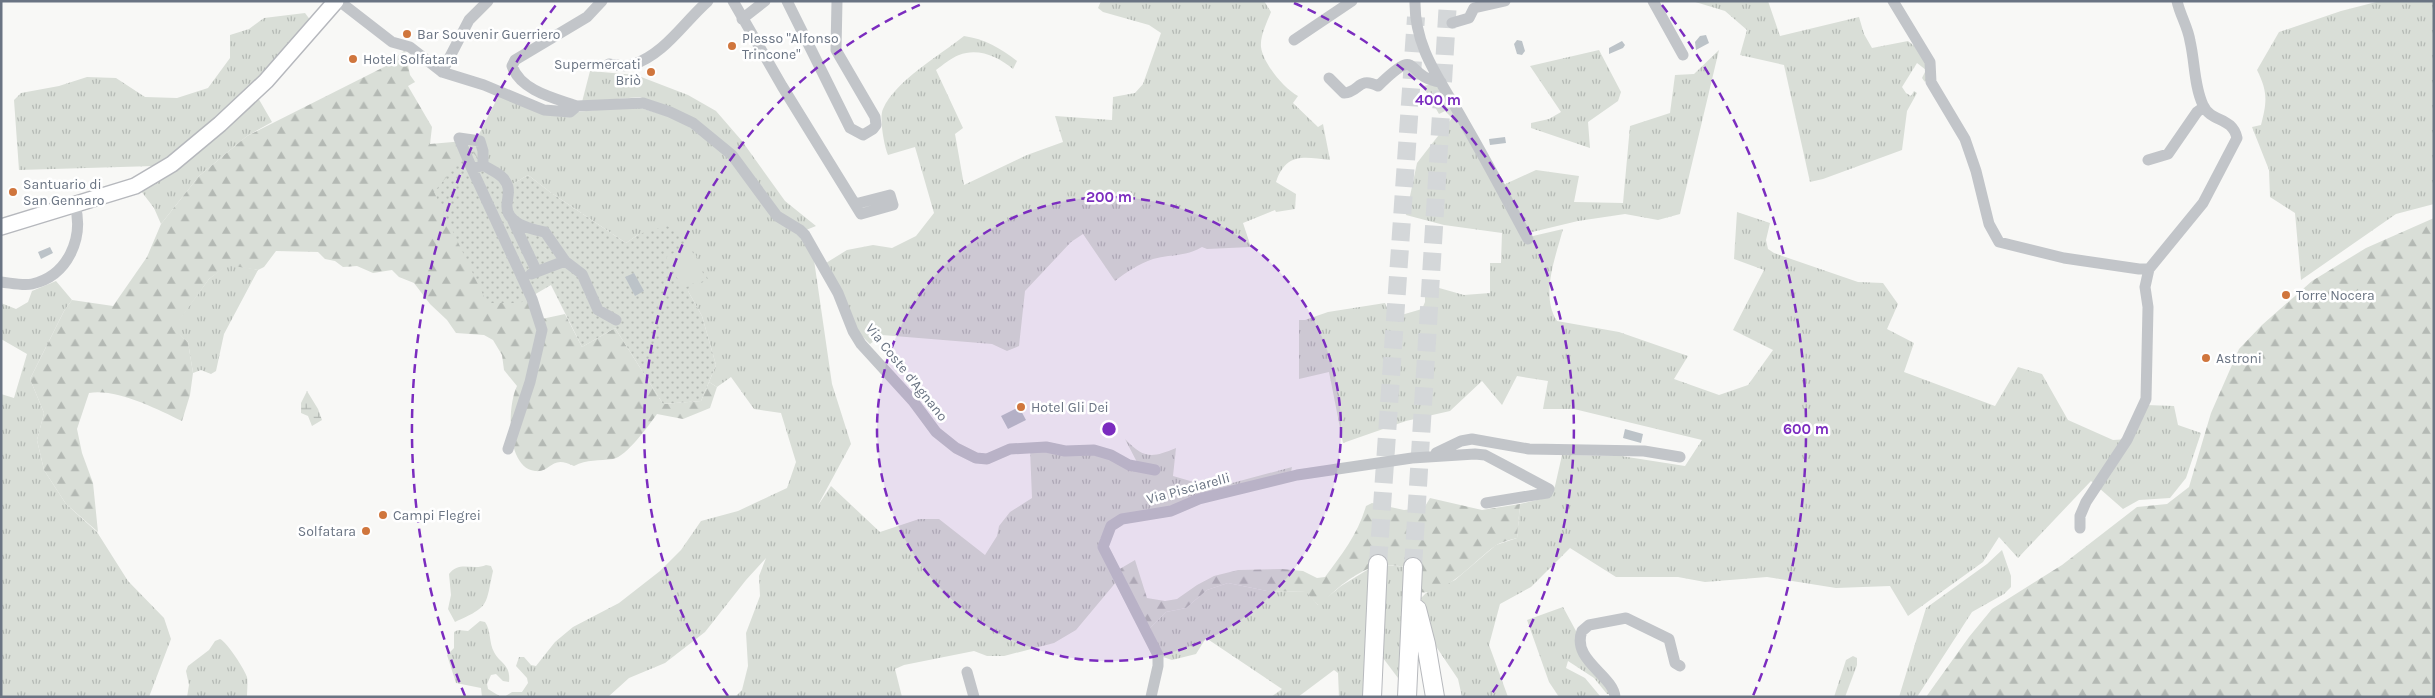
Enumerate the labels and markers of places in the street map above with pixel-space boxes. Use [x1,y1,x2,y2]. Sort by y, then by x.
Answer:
place label: Bar Souvenir Guerriero [417,26,561,43]
marker: Bar Souvenir Guerriero [401,28,413,40]
place label: Plesso "Alfonso Trincone" [742,30,839,63]
marker: Plesso "Alfonso Trincone" [726,40,738,52]
place label: Hotel Solfatara [363,51,458,68]
marker: Hotel Solfatara [347,53,359,65]
place label: Supermercati Briò [554,56,641,89]
marker: Supermercati Briò [645,66,657,78]
place label: Santuario di San Gennaro [23,176,104,209]
marker: Santuario di San Gennaro [7,186,19,198]
place label: Torre Nocera [2296,287,2375,304]
marker: Torre Nocera [2280,289,2292,301]
place label: Astroni [2216,350,2262,367]
marker: Astroni [2200,352,2212,364]
place label: Hotel Gli Dei [1031,399,1109,416]
marker: Hotel Gli Dei [1015,401,1027,413]
centre of rings [1100,420,1118,438]
place label: Campi Flegrei [393,507,481,524]
marker: Campi Flegrei [377,509,389,521]
place label: Solfatara [298,523,356,540]
marker: Solfatara [360,525,372,537]

